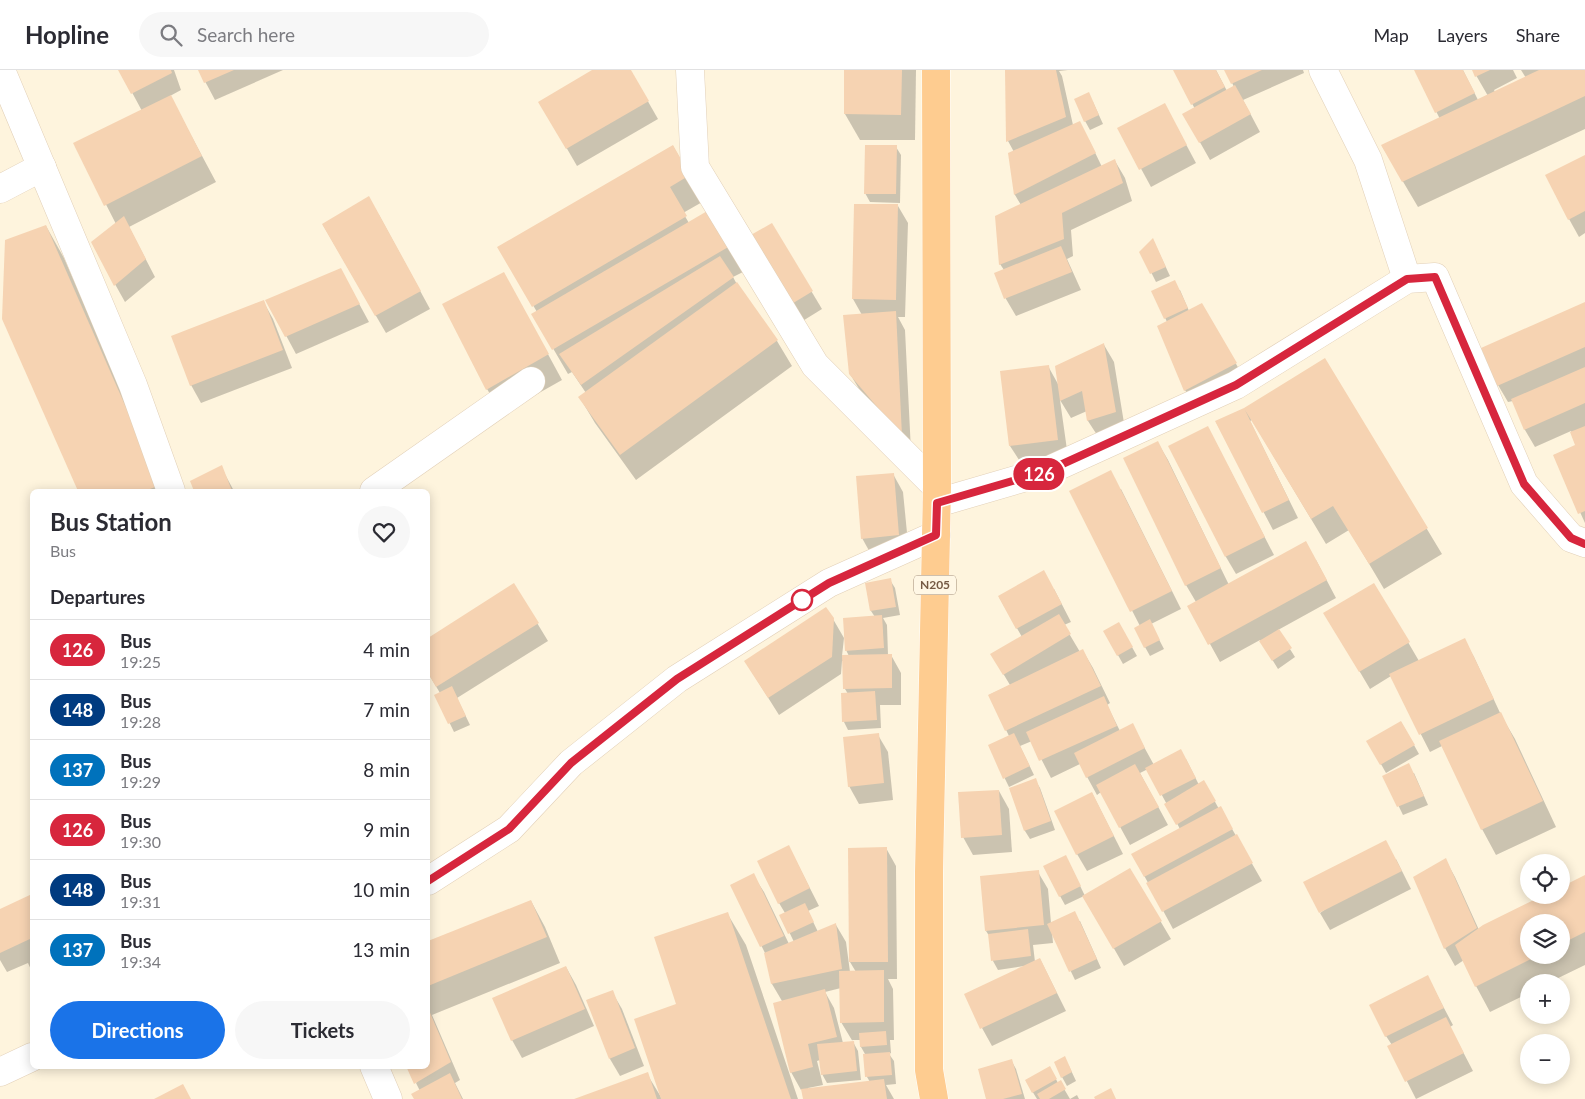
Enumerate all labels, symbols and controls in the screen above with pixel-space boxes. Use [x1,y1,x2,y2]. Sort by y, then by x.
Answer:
search box [139,12,489,57]
text: Hopline [25,20,109,49]
icon: search [157,21,185,49]
text: Search here [197,23,295,46]
text: Map [1373,24,1409,46]
text: Layers [1437,24,1488,46]
text: Share [1516,24,1560,46]
line badge: 126 [1010,458,1068,490]
text: 126 [1023,463,1055,485]
button: heart [358,506,410,558]
text: Bus Station [50,507,172,536]
text: Bus [50,541,76,560]
road number: N205 [914,576,956,594]
text: Departures [50,585,145,608]
unlabelled marker [791,589,813,611]
text: Bus [120,629,151,652]
text: 4 min [363,638,410,661]
text: 126 [62,639,93,661]
text: 19:25 [120,652,161,671]
text: Bus [120,689,151,712]
text: 7 min [363,698,410,721]
text: 148 [62,699,93,721]
text: 19:28 [120,712,161,731]
text: Bus [120,749,151,772]
text: 8 min [363,758,410,781]
text: 137 [62,759,93,781]
text: 19:29 [120,772,161,791]
text: Bus [120,809,151,832]
text: 9 min [363,818,410,841]
text: 126 [62,819,93,841]
text: 19:30 [120,832,161,851]
map controls [1520,854,1570,1084]
button: locate [1520,854,1570,904]
text: Bus [120,869,151,892]
text: 10 min [352,878,410,901]
text: 148 [62,879,93,901]
text: 19:31 [120,892,161,911]
button: layers [1520,914,1570,964]
text: Bus [120,929,151,952]
text: 13 min [352,938,410,961]
text: 137 [62,939,93,961]
text: 19:34 [120,952,161,971]
button: + [1520,974,1570,1024]
button: Directions [50,1001,225,1059]
button: Tickets [235,1001,410,1059]
button: − [1520,1034,1570,1084]

